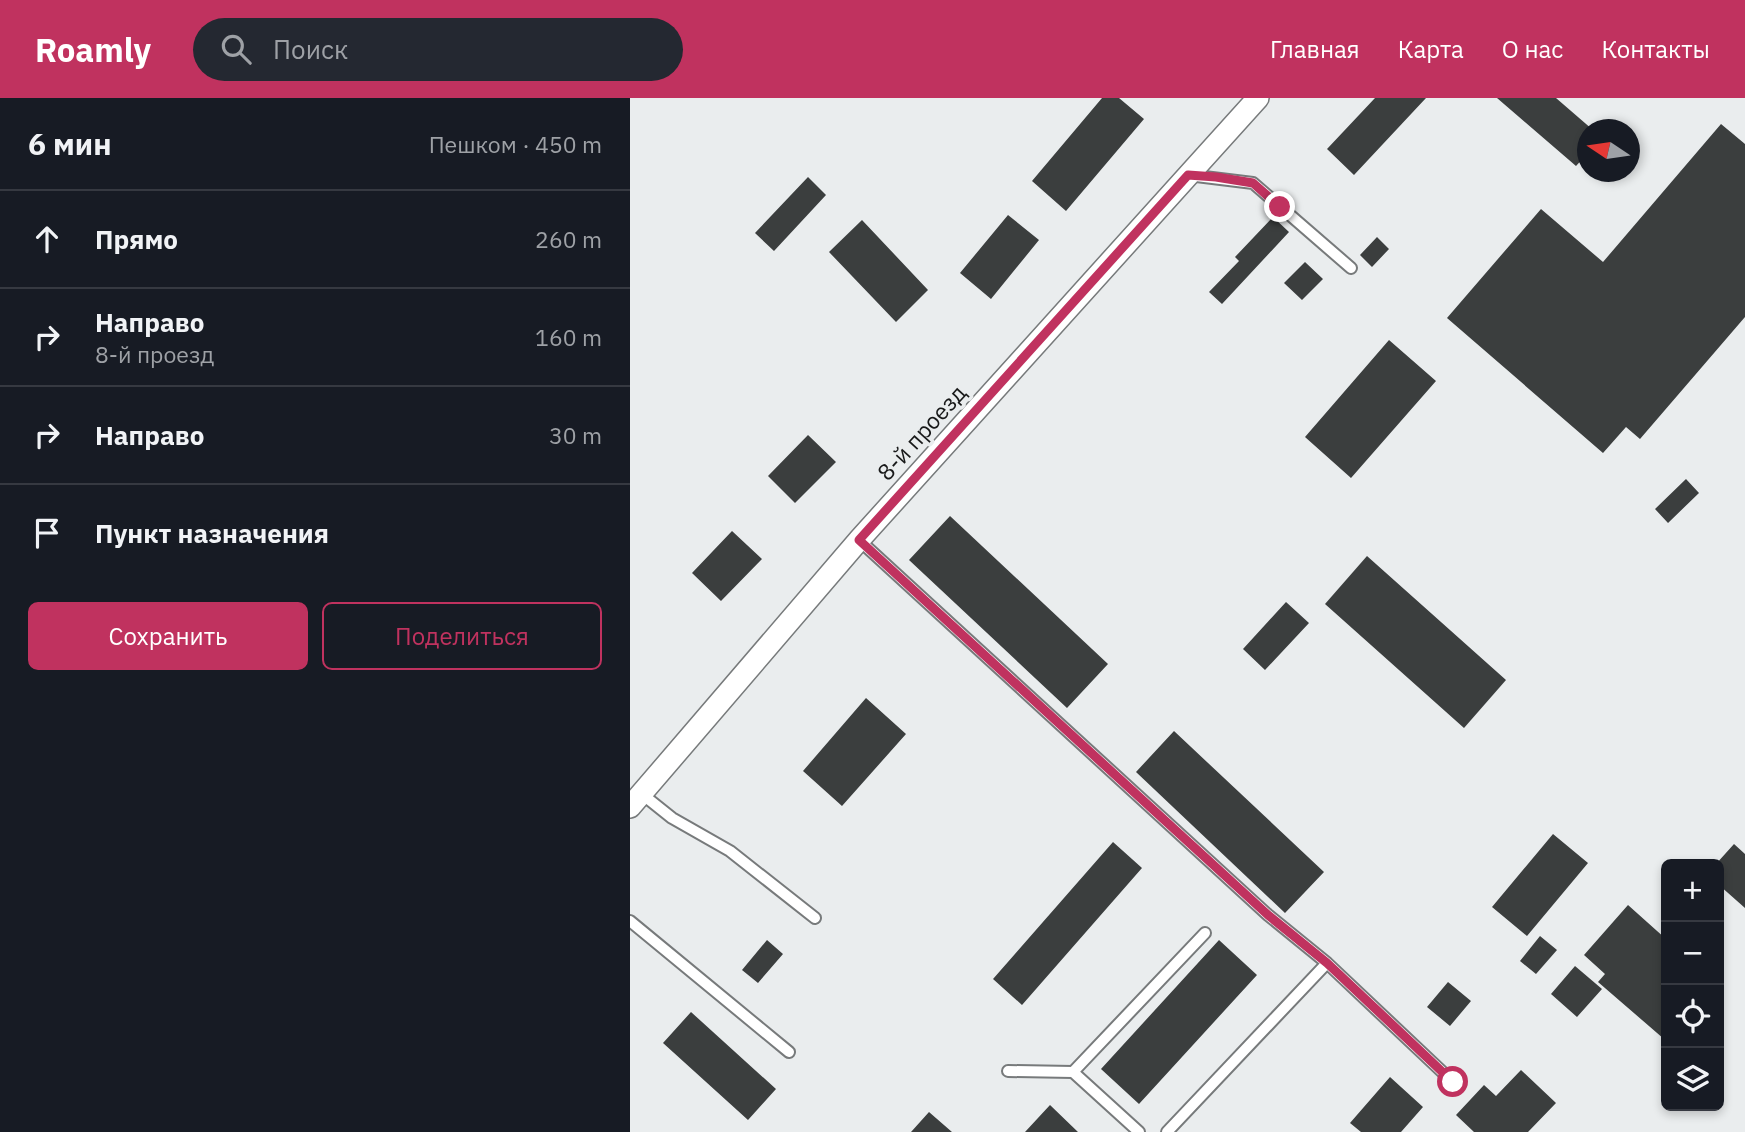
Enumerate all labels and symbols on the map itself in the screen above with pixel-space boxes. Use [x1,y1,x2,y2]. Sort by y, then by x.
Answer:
north arrow [1577,119,1640,182]
route end [1264,191,1295,222]
street label: 8-й проезд [870,377,972,486]
route start [1437,1066,1468,1097]

